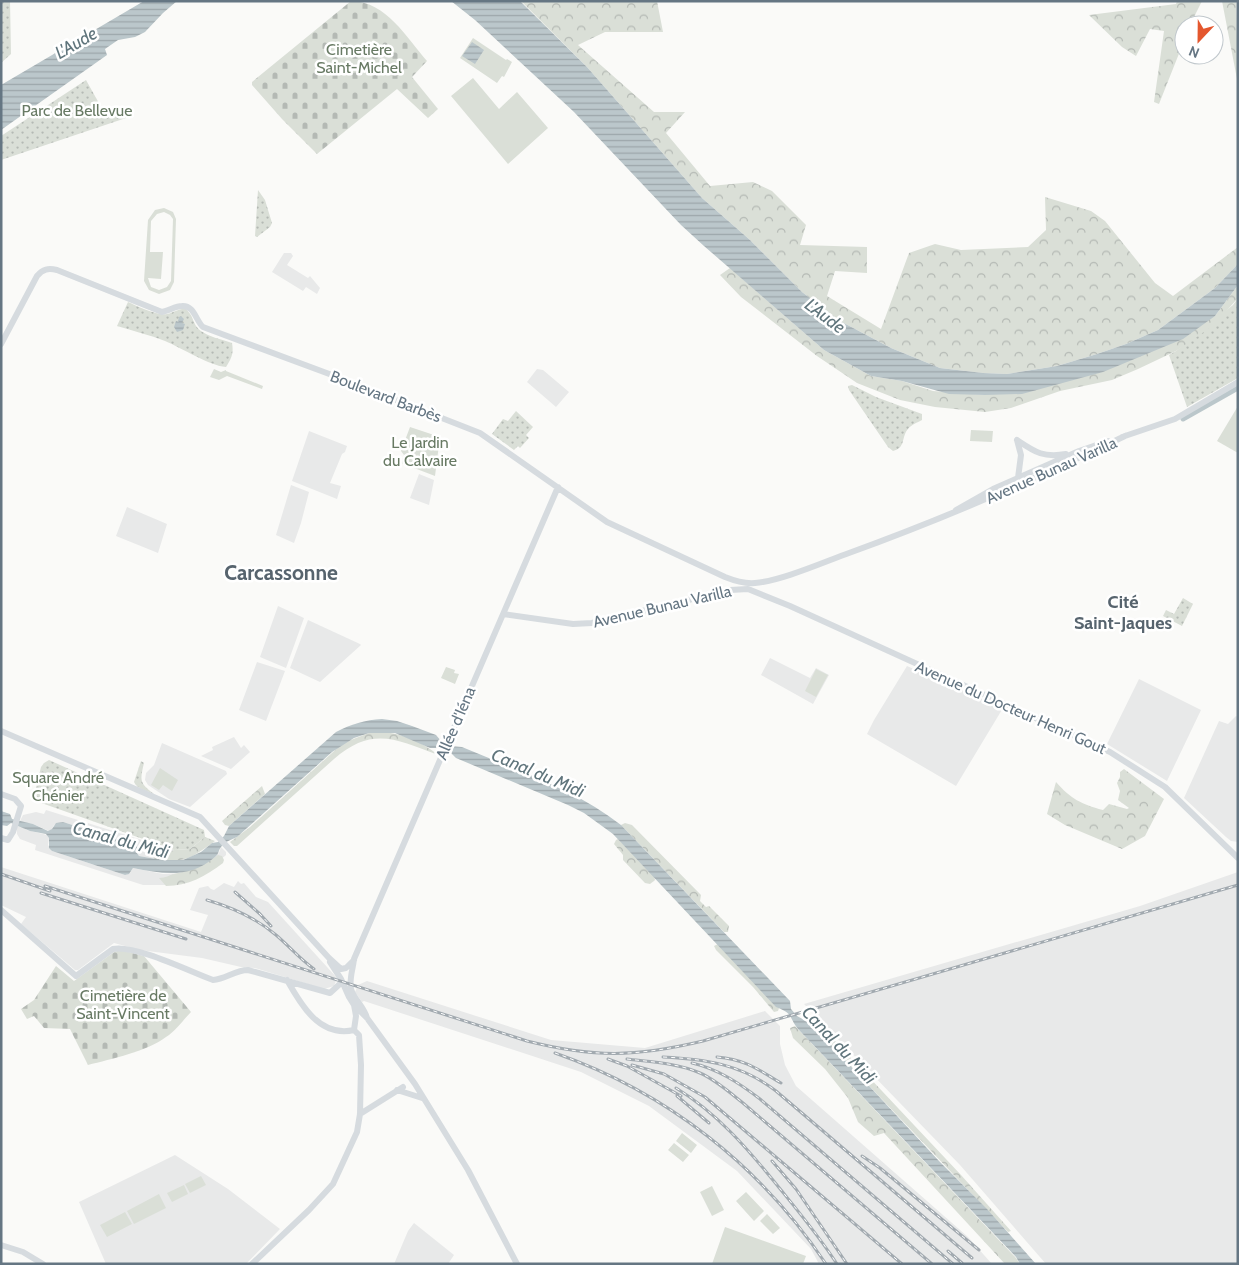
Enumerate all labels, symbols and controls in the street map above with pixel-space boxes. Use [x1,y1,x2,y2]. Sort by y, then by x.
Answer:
north arrow [1174,15,1224,65]
water label: L'Aude [51,22,101,64]
park label: Cimetière Saint-Michel [316,40,402,77]
text: N [1186,42,1202,62]
park label: Parc de Bellevue [22,101,132,120]
water label: L'Aude [800,294,850,338]
street label: Boulevard Barbès [328,367,444,426]
park label: Le Jardin du Calvaire [383,433,457,470]
street label: Avenue Bunau Varilla [983,433,1120,508]
district label: Carcassonne [224,560,338,585]
street label: Avenue Bunau Varilla [591,581,733,632]
district label: Cité Saint-Jaques [1074,591,1173,634]
street label: Avenue du Docteur Henri Gout [912,657,1110,758]
street label: Allée d'Iéna [432,684,479,763]
water label: Canal du Midi [488,744,589,803]
park label: Square André Chénier [12,768,104,805]
water label: Canal du Midi [70,817,173,864]
park label: Cimetière de Saint-Vincent [76,986,170,1023]
water label: Canal du Midi [797,1001,882,1090]

